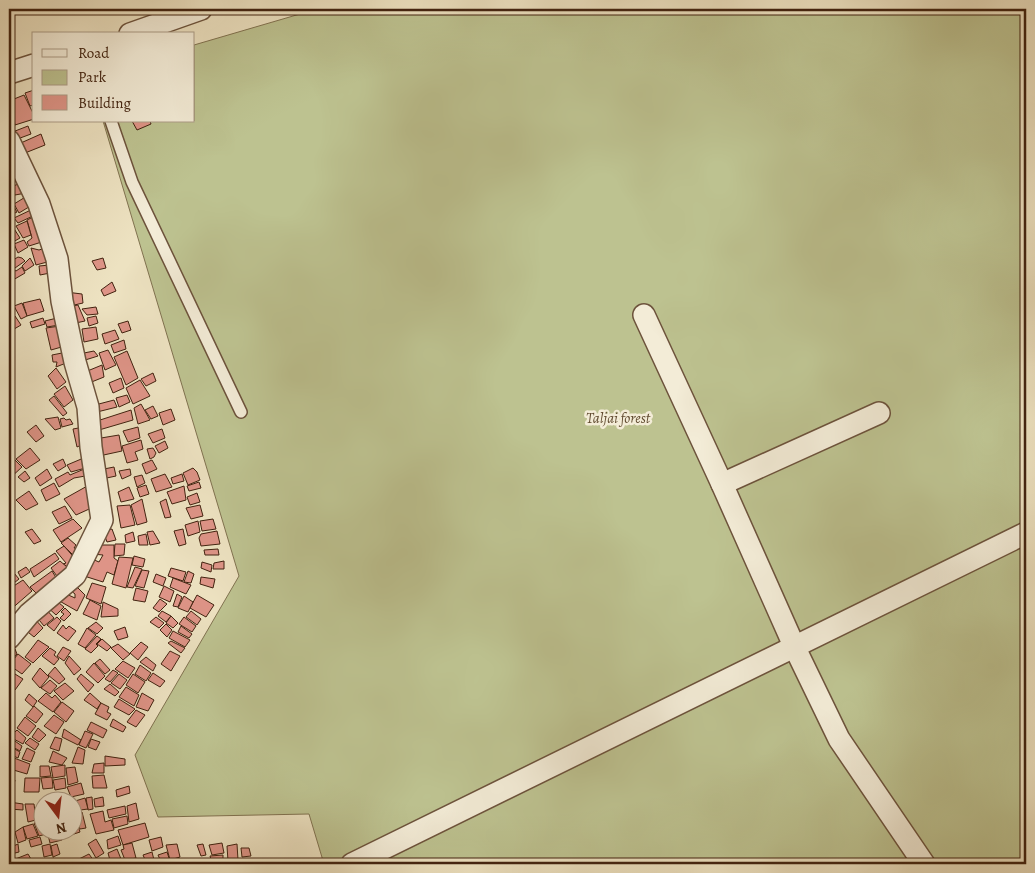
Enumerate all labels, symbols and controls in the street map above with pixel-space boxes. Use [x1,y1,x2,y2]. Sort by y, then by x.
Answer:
legend [32,32,195,122]
text: Road [78,43,110,63]
text: Park [78,67,107,87]
text: Building [78,93,131,113]
park label: Taljai forest [586,408,651,428]
north arrow [32,790,82,840]
text: N [54,818,69,839]

